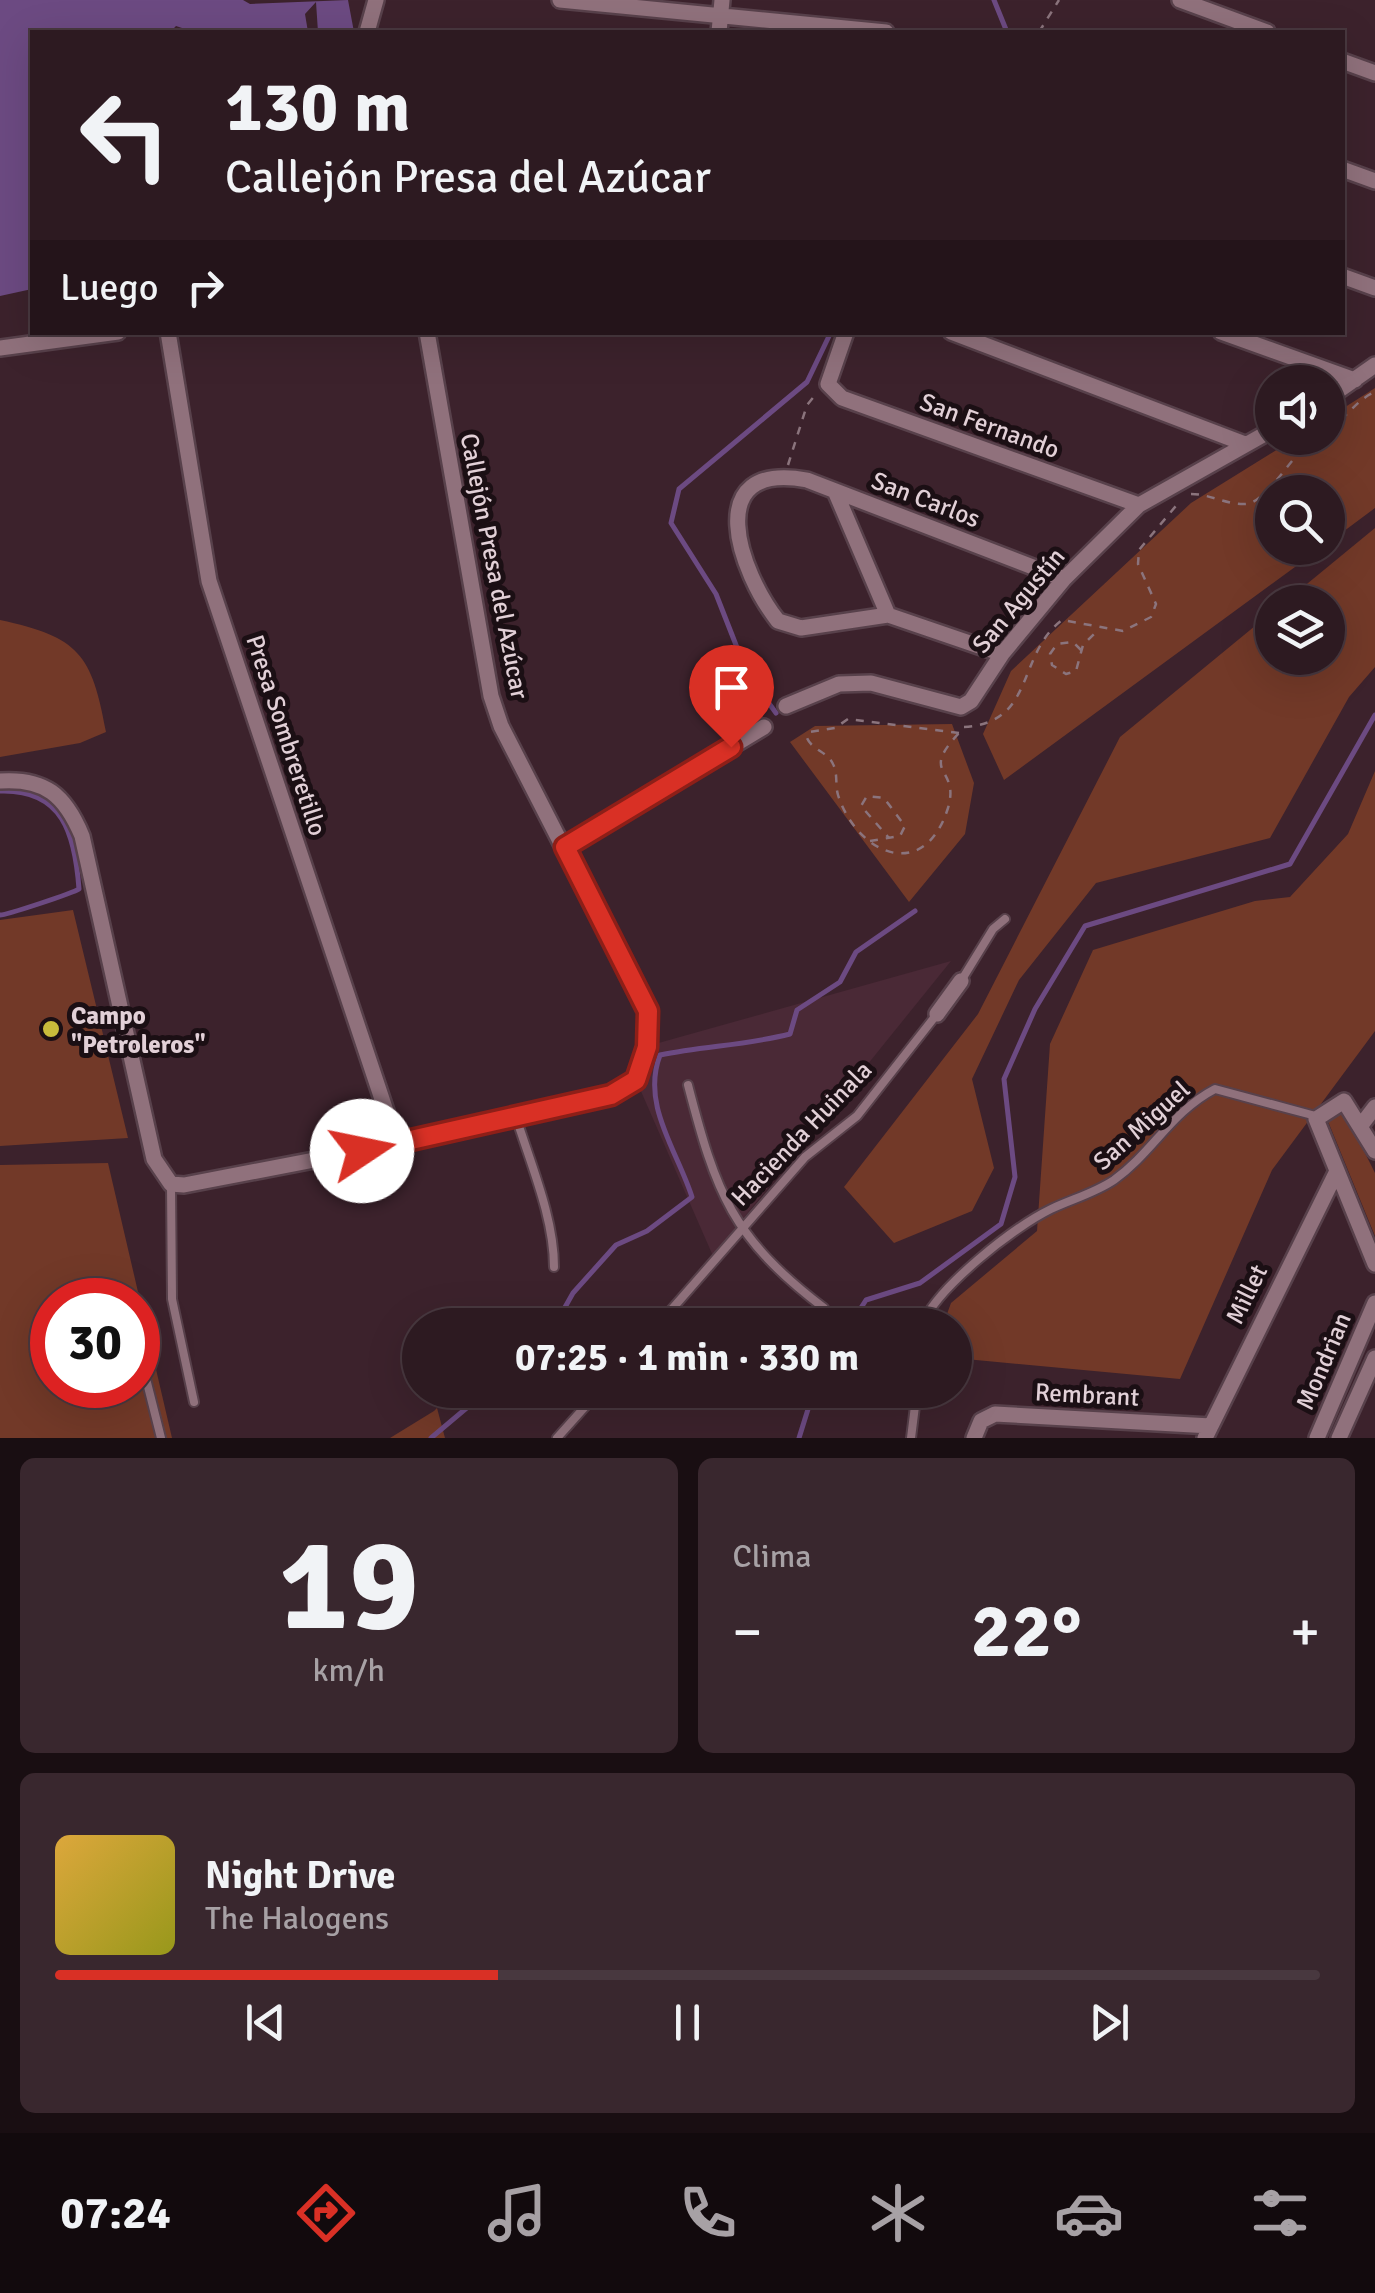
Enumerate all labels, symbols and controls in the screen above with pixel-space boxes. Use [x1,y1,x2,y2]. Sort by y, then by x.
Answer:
text: 130 m [225,64,410,150]
icon: left [60,70,190,200]
text: Callejón Presa del Azúcar [225,150,711,205]
icon: right [178,260,233,315]
text: Luego [60,264,158,311]
map controls [1255,365,1345,675]
button: sound [1255,365,1345,455]
street label: San Fernando [916,386,1064,465]
street label: Callejón Presa del Azúcar [454,431,536,702]
street label: San Carlos [867,465,984,534]
button: search [1255,475,1345,565]
street label: San Agustín [965,541,1071,659]
button: layers [1255,585,1345,675]
street label: Presa Sombreretillo [239,631,334,840]
pin [689,645,774,748]
icon: arrive [704,660,759,715]
place label: Campo "Petroleros" [71,1000,206,1060]
marker: Campo "Petroleros" [40,1018,62,1040]
street label: Hacienda Huinala [724,1054,878,1212]
street label: San Miguel [1087,1074,1196,1177]
position arrow [310,1099,414,1203]
street label: Millet [1219,1259,1274,1329]
speed limit sign: 30 [30,1278,160,1408]
street label: Mondrian [1289,1308,1358,1415]
text: 07:25 · 1 min · 330 m [515,1334,859,1381]
street label: Rembrant [1034,1376,1140,1413]
text: 19 [279,1506,419,1666]
text: Clima [733,1537,811,1576]
text: 22° [971,1585,1082,1678]
text: − [733,1598,762,1666]
text: + [1290,1598,1320,1666]
text: km/h [313,1651,385,1690]
text: Night Drive [205,1852,395,1899]
text: The Halogens [205,1899,389,1938]
icon: previous [238,1995,293,2050]
icon: pause [660,1995,715,2050]
icon: next [1082,1995,1137,2050]
icon: directions [291,2178,361,2248]
icon: music [482,2178,552,2248]
icon: phone [673,2178,743,2248]
icon: climate [863,2178,933,2248]
icon: car [1054,2178,1124,2248]
icon: filters [1245,2178,1315,2248]
text: 07:24 [60,2186,171,2241]

